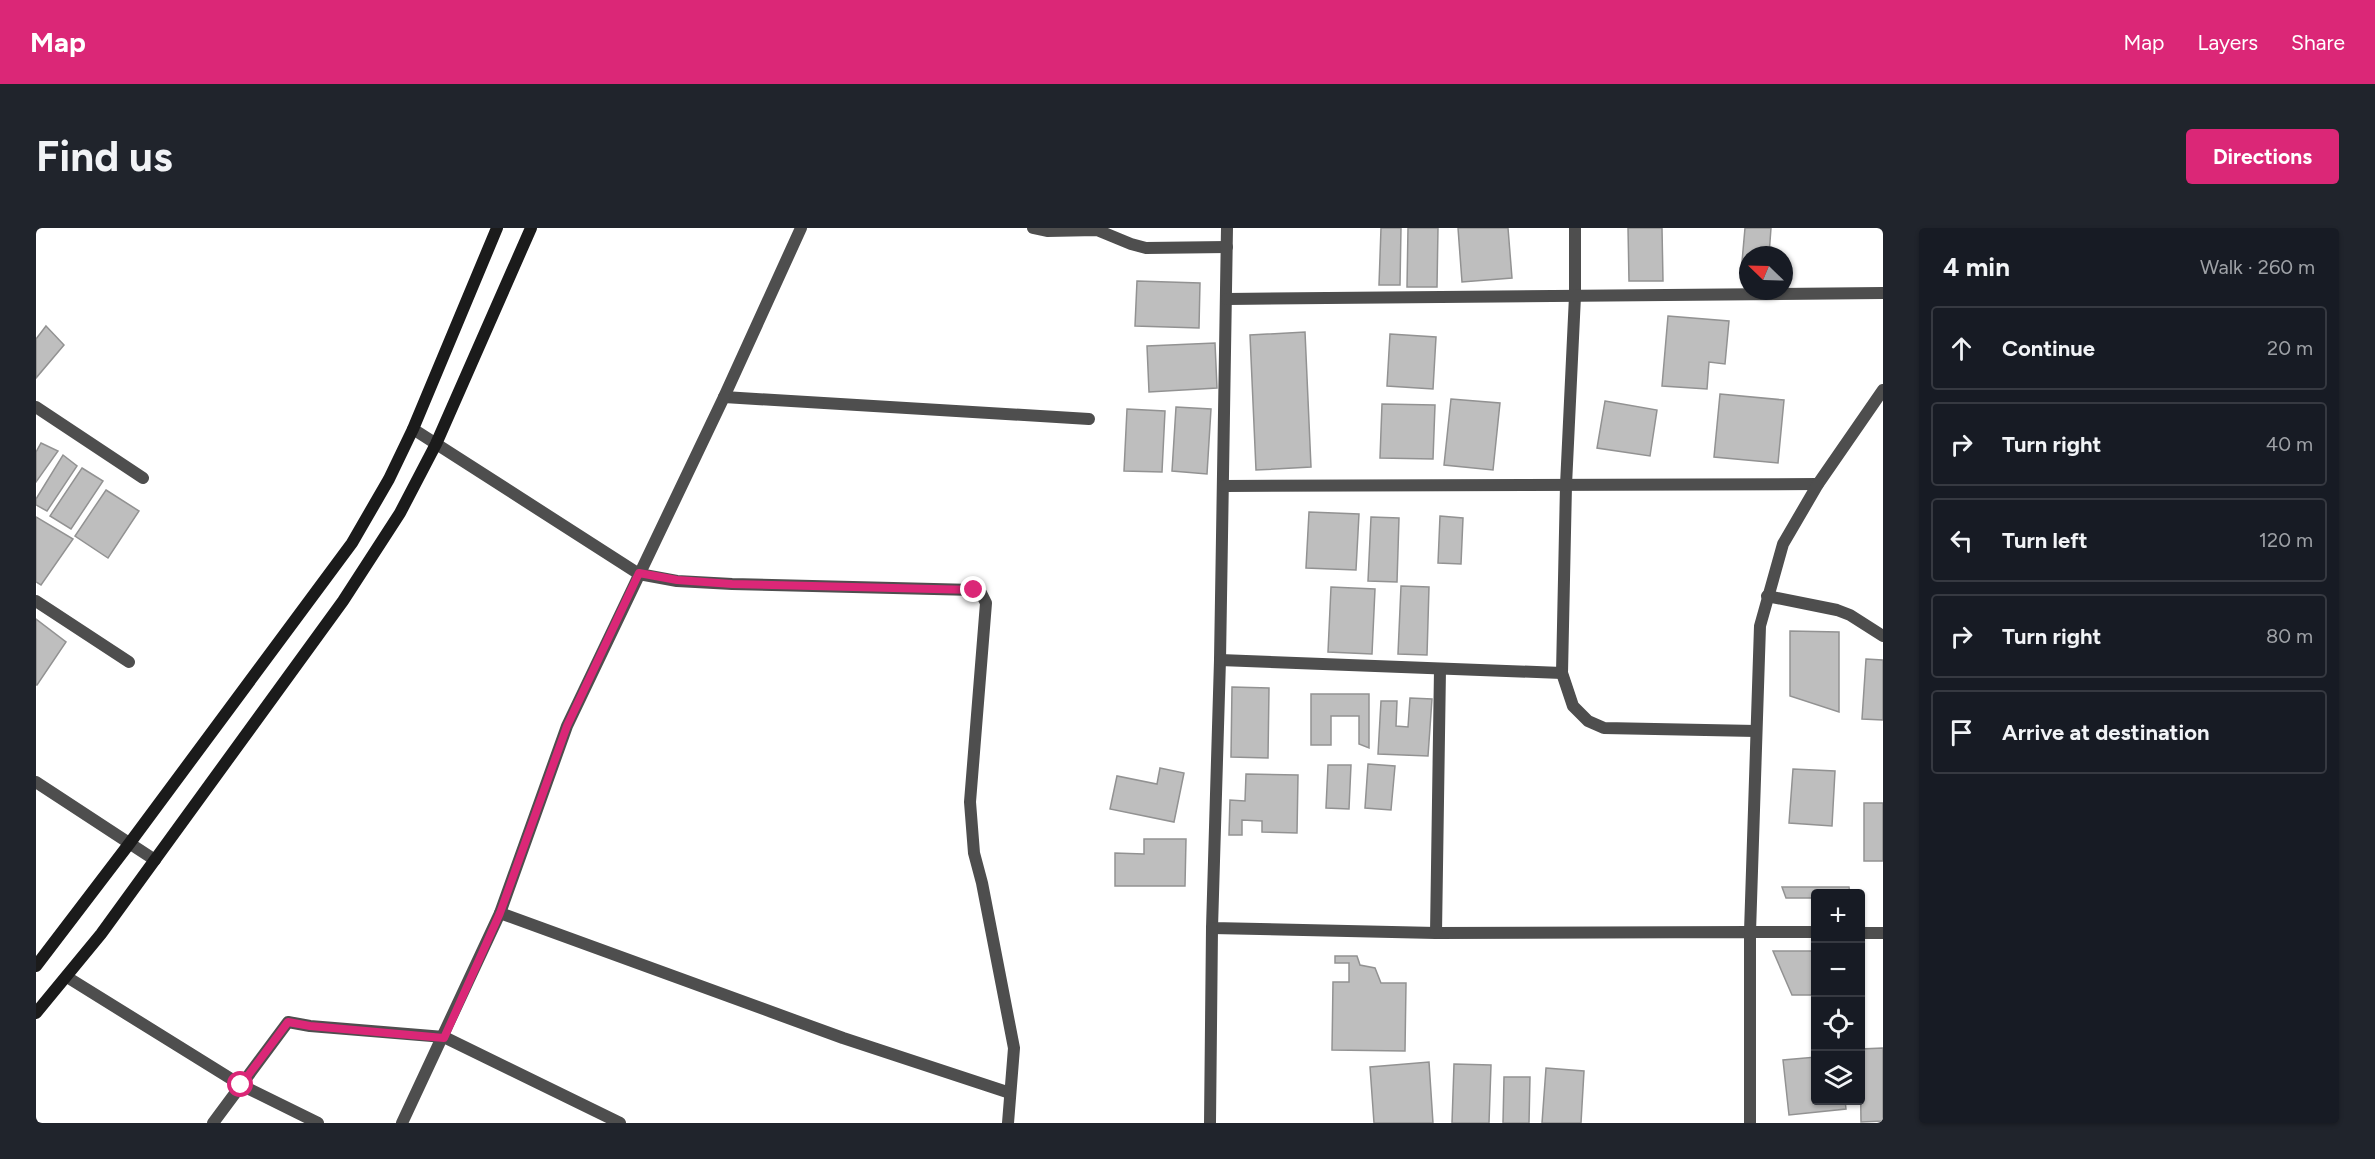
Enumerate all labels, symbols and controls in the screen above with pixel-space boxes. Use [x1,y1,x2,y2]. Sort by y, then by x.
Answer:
text: Map [30,25,86,59]
text: Map [2124,30,2164,55]
text: Layers [2197,30,2258,55]
text: Share [2291,30,2345,55]
button: Directions [2186,129,2339,184]
text: Find us [36,131,173,182]
north arrow [1739,246,1793,300]
text: 4 min [1943,251,2010,283]
text: Walk · 260 m [2200,255,2315,279]
icon: ahead [1945,332,1978,365]
text: Continue [2002,335,2095,362]
text: 20 m [2267,336,2313,360]
icon: right [1945,428,1978,461]
text: Turn right [2002,431,2101,458]
text: 40 m [2266,432,2313,456]
icon: left [1945,524,1978,557]
text: Turn left [2002,527,2088,554]
text: 120 m [2259,528,2313,552]
route end [960,576,986,602]
icon: right [1945,620,1978,653]
text: Turn right [2002,623,2101,650]
text: 80 m [2266,624,2313,648]
icon: arrive [1945,716,1978,749]
text: Arrive at destination [2002,719,2210,746]
map controls [1811,889,1865,1105]
button: + [1811,889,1865,943]
button: − [1811,943,1865,997]
button: locate [1811,997,1865,1051]
button: layers [1811,1051,1865,1105]
route start [227,1071,253,1097]

